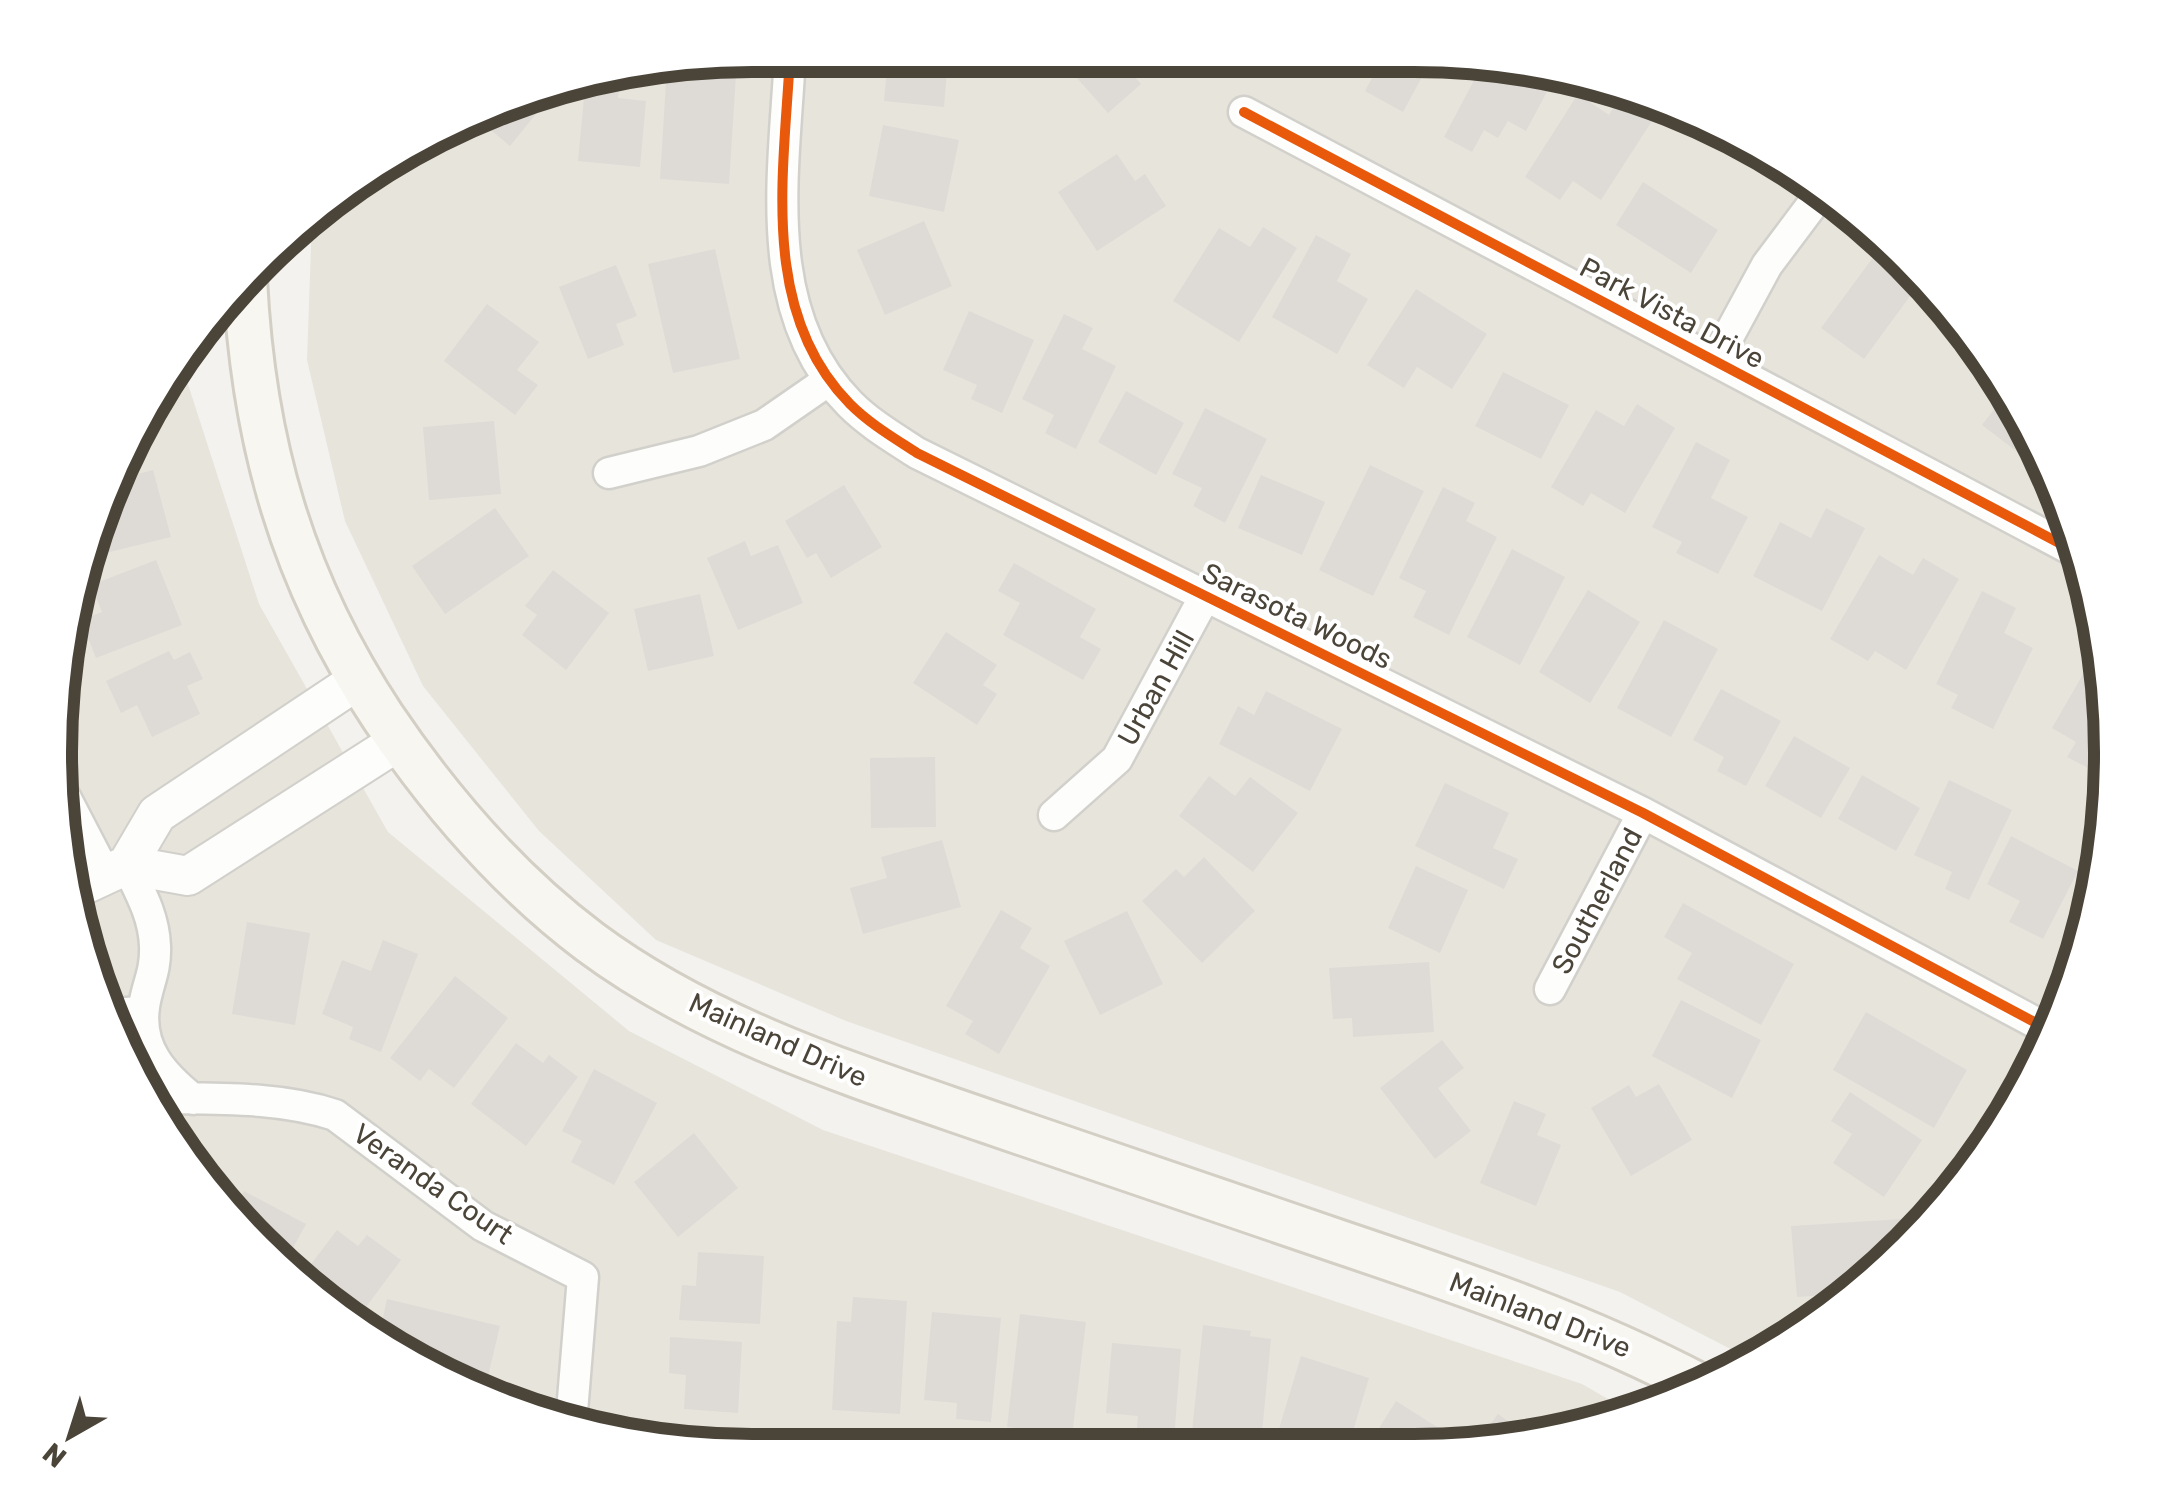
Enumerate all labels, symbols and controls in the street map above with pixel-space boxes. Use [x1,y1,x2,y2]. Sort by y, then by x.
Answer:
street label: Park Vista Drive [1574,251,1770,375]
street label: Sarasota Woods [1197,556,1397,676]
street label: Urban Hill [1111,625,1201,751]
street label: Southerland [1545,822,1649,980]
street label: Mainland Drive [684,986,872,1094]
street label: Veranda Court [347,1117,519,1251]
street label: Mainland Drive [1445,1265,1635,1365]
north arrow [20,1386,120,1486]
text: N [36,1436,73,1474]

